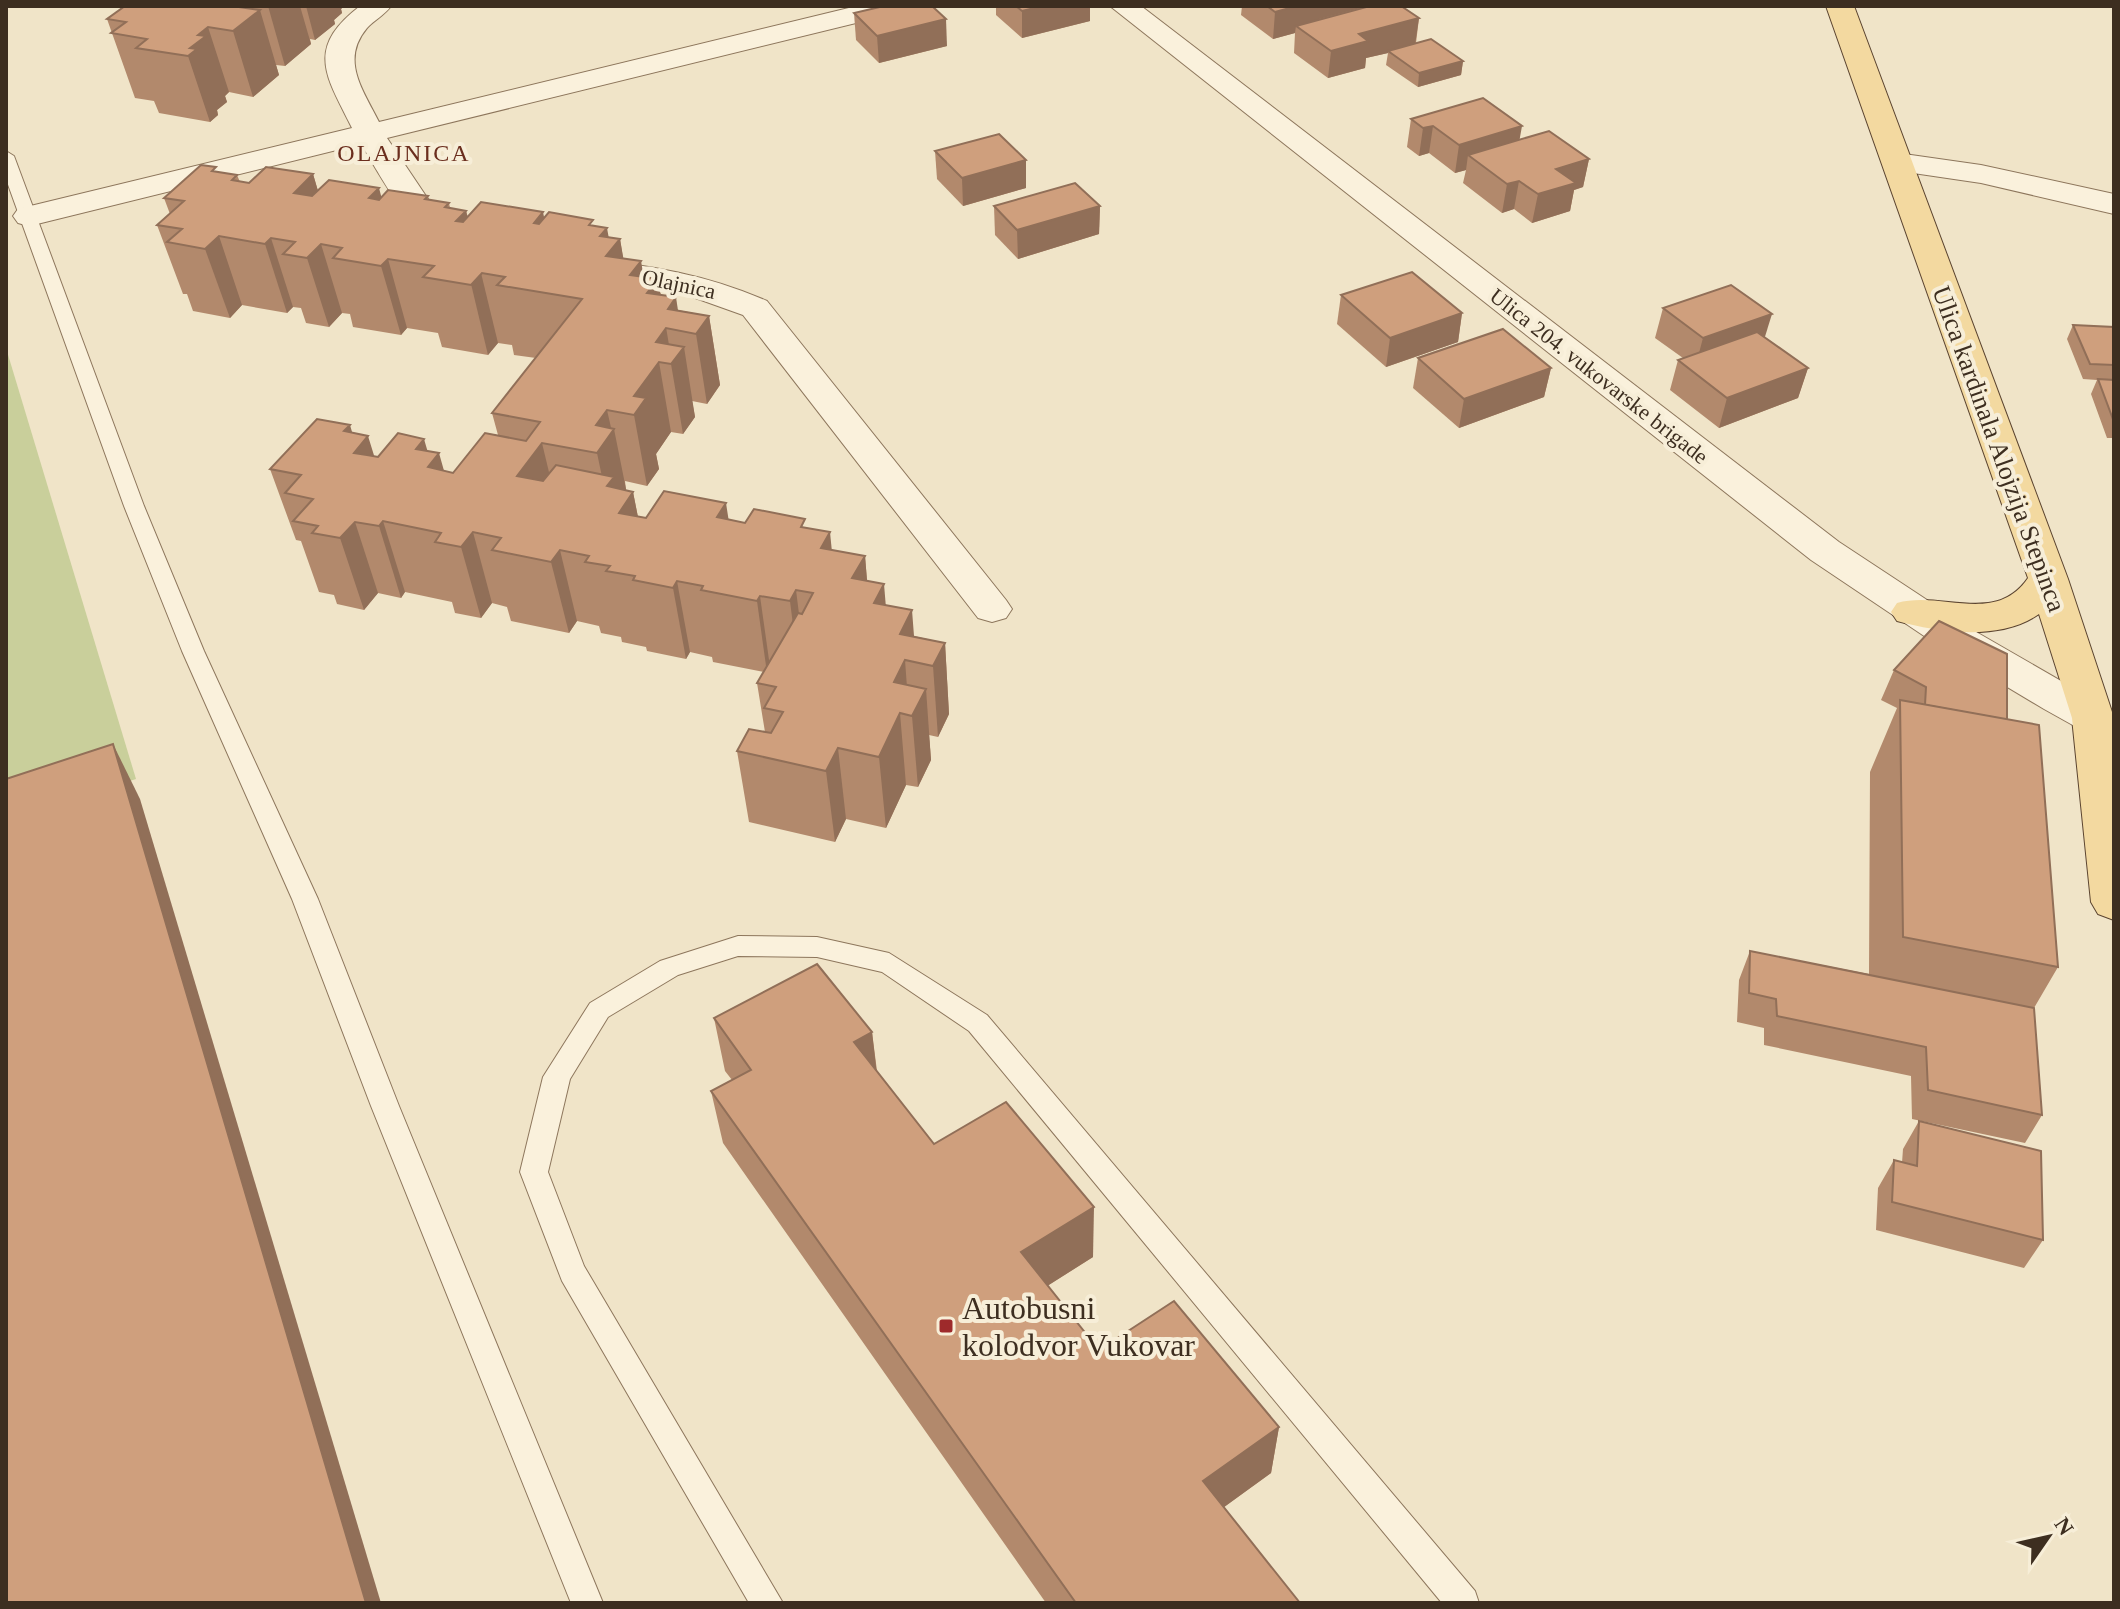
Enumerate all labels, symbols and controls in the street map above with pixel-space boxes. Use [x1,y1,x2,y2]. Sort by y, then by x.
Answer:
district label: OLAJNICA [337,140,471,166]
street label: Olajnica [640,264,718,304]
street label: Ulica kardinala Alojzija Stepinca [1926,282,2072,616]
street label: Ulica 204. vukovarske brigade [1485,283,1713,469]
place label: Autobusni kolodvor Vukovar [962,1290,1195,1363]
marker: Autobusni kolodvor Vukovar [937,1317,955,1335]
north arrow [2008,1497,2088,1577]
text: N [2049,1513,2079,1540]

